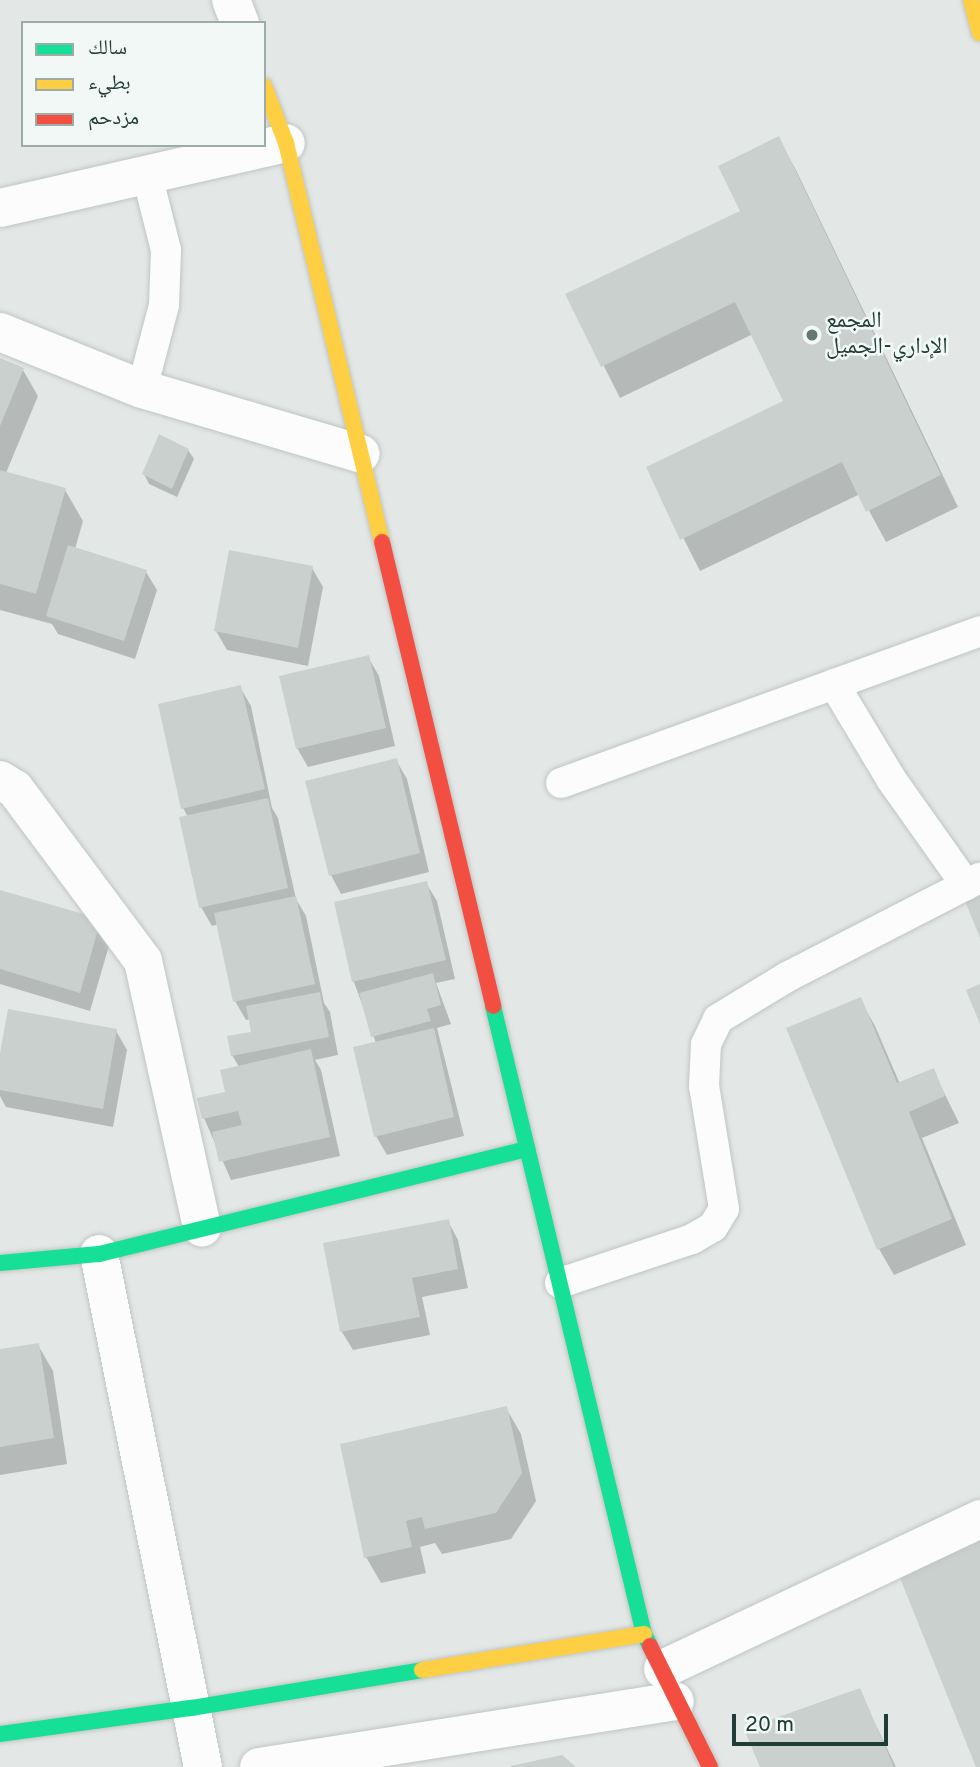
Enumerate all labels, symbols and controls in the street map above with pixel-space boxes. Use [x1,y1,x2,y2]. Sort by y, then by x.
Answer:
legend [21,21,266,147]
text: سالك [88,35,127,62]
text: بطيء [88,70,131,97]
text: مزدحم [88,105,139,132]
place label: المجمع الإداري-الجميل [826,308,948,362]
marker: المجمع الإداري-الجميل [804,327,820,343]
scale bar [735,1700,891,1744]
text: 20 m [745,1712,794,1739]

